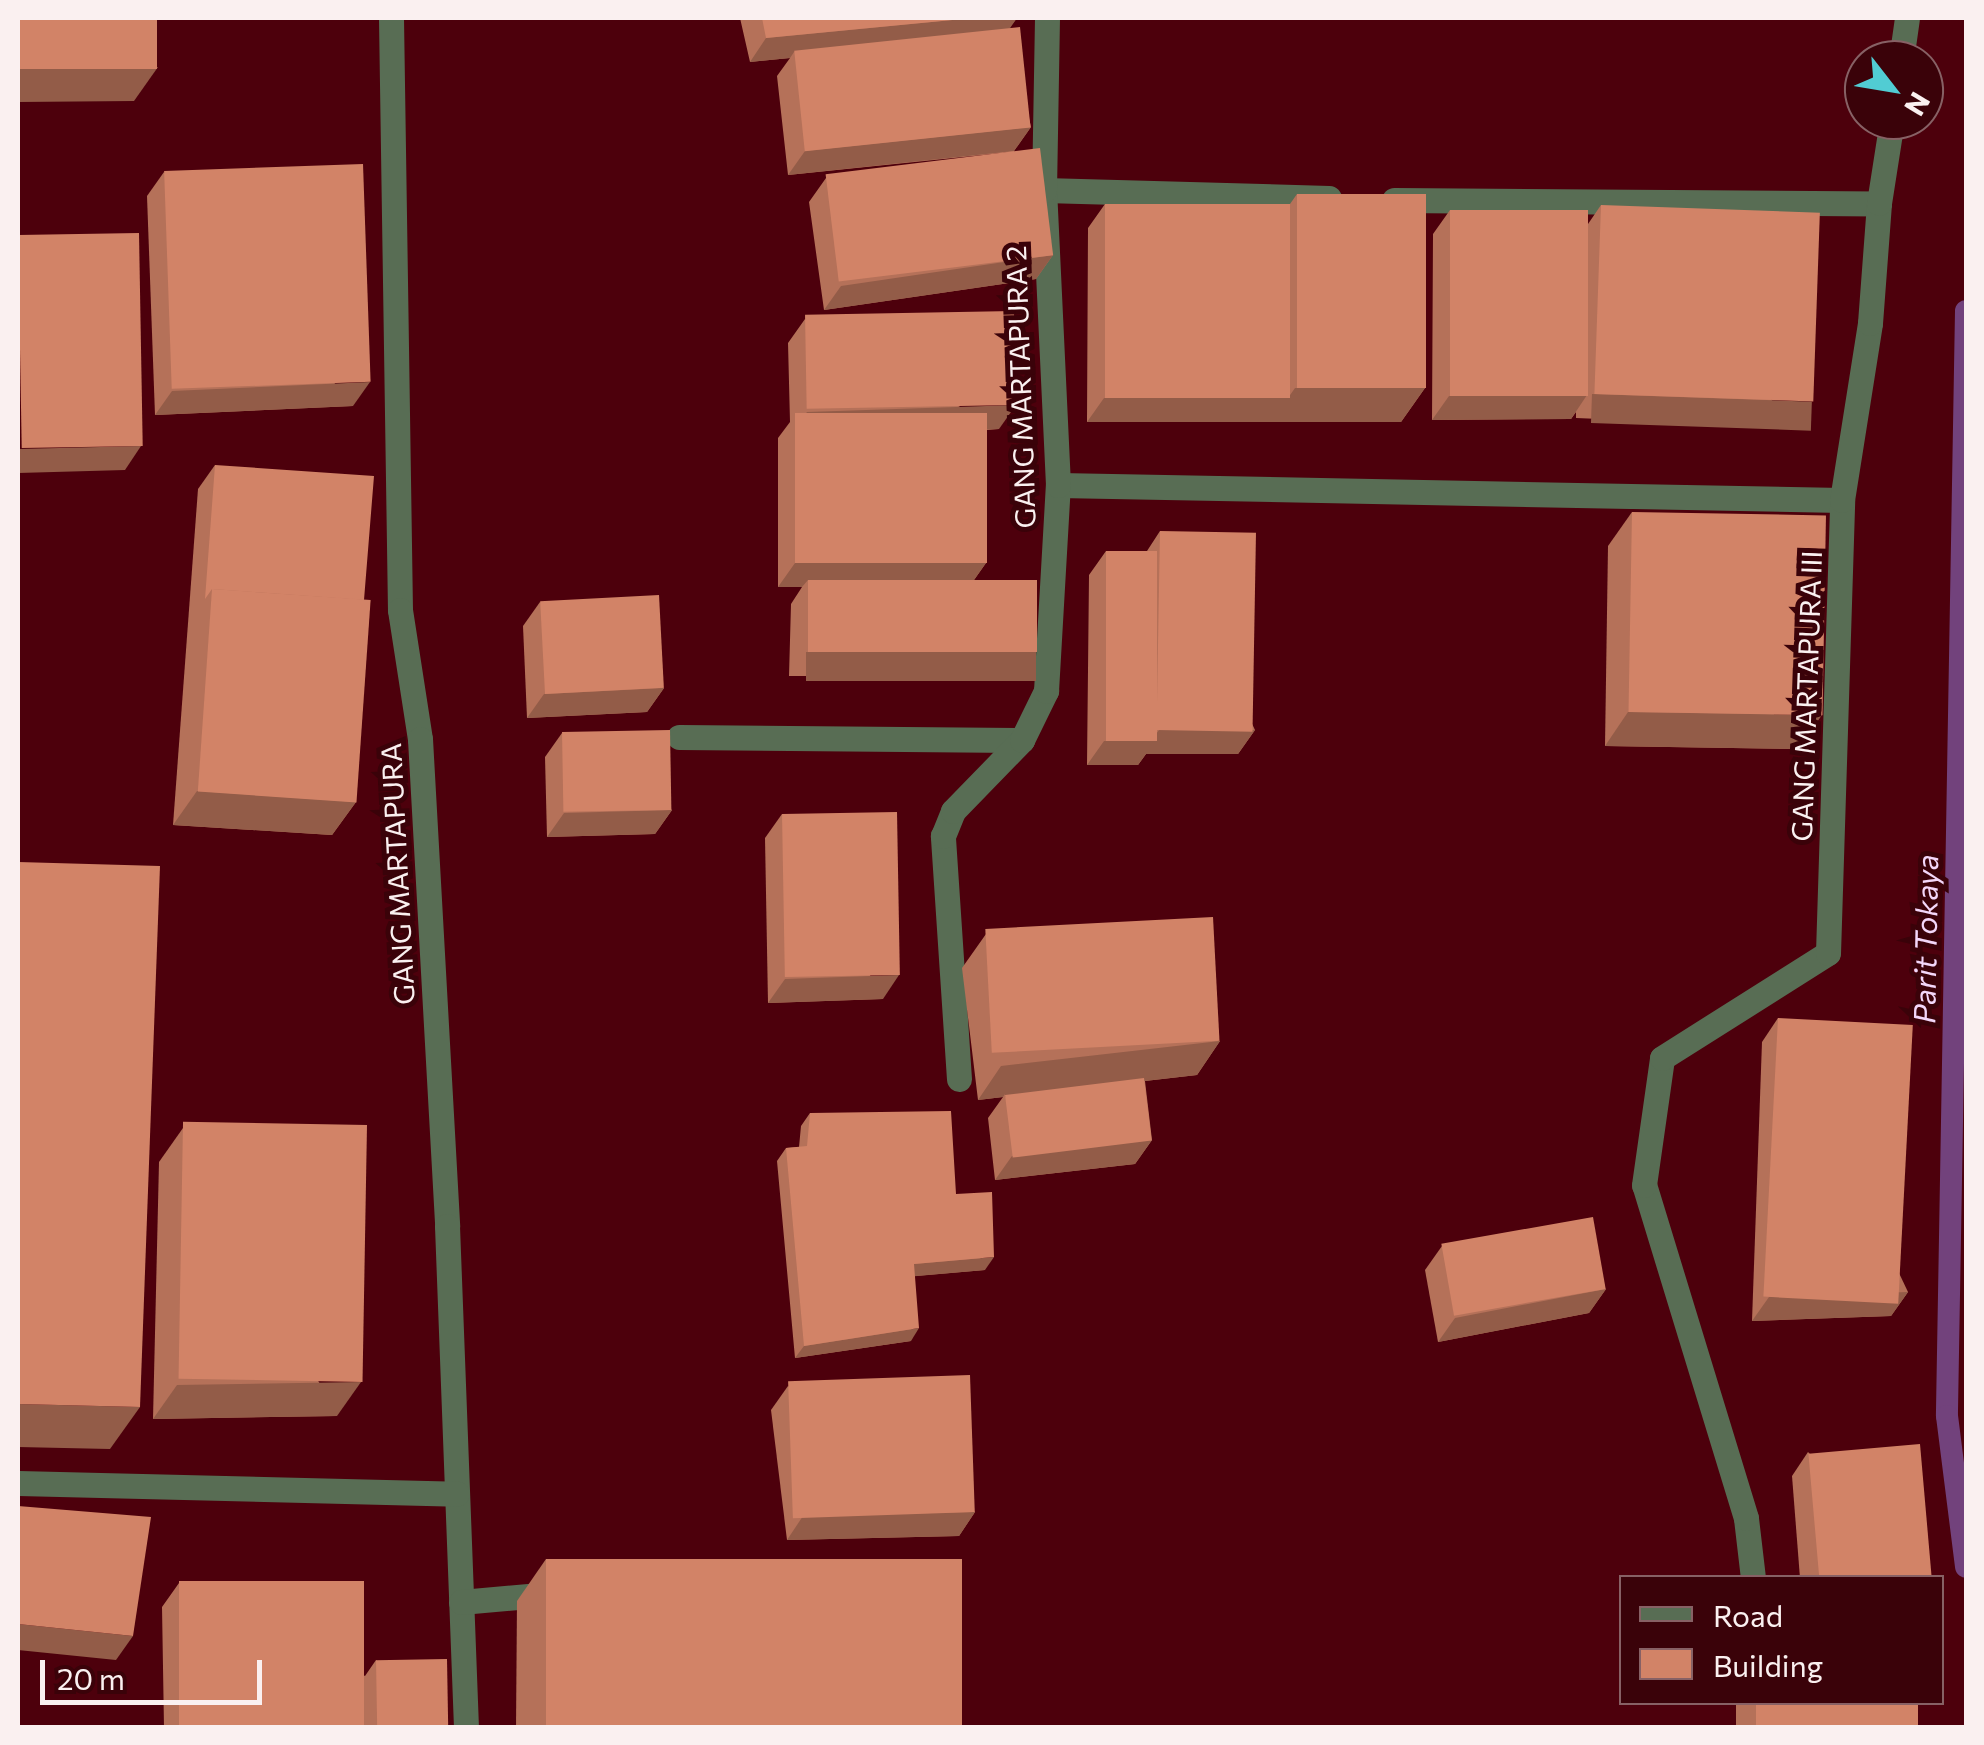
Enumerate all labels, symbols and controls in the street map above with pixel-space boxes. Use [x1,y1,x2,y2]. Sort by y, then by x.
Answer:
north arrow [1844,40,1944,140]
text: N [1898,87,1938,122]
street label: GANG MARTAPURA 2 [998,245,1042,529]
street label: GANG MARTAPURA III [1784,550,1828,842]
street label: GANG MARTAPURA [373,742,421,1006]
water label: Parit Tokaya [1906,854,1944,1024]
legend [1619,1575,1944,1705]
text: Road [1713,1596,1783,1633]
scale bar [45,1640,268,1702]
text: Building [1713,1646,1823,1683]
text: 20 m [57,1659,125,1696]

